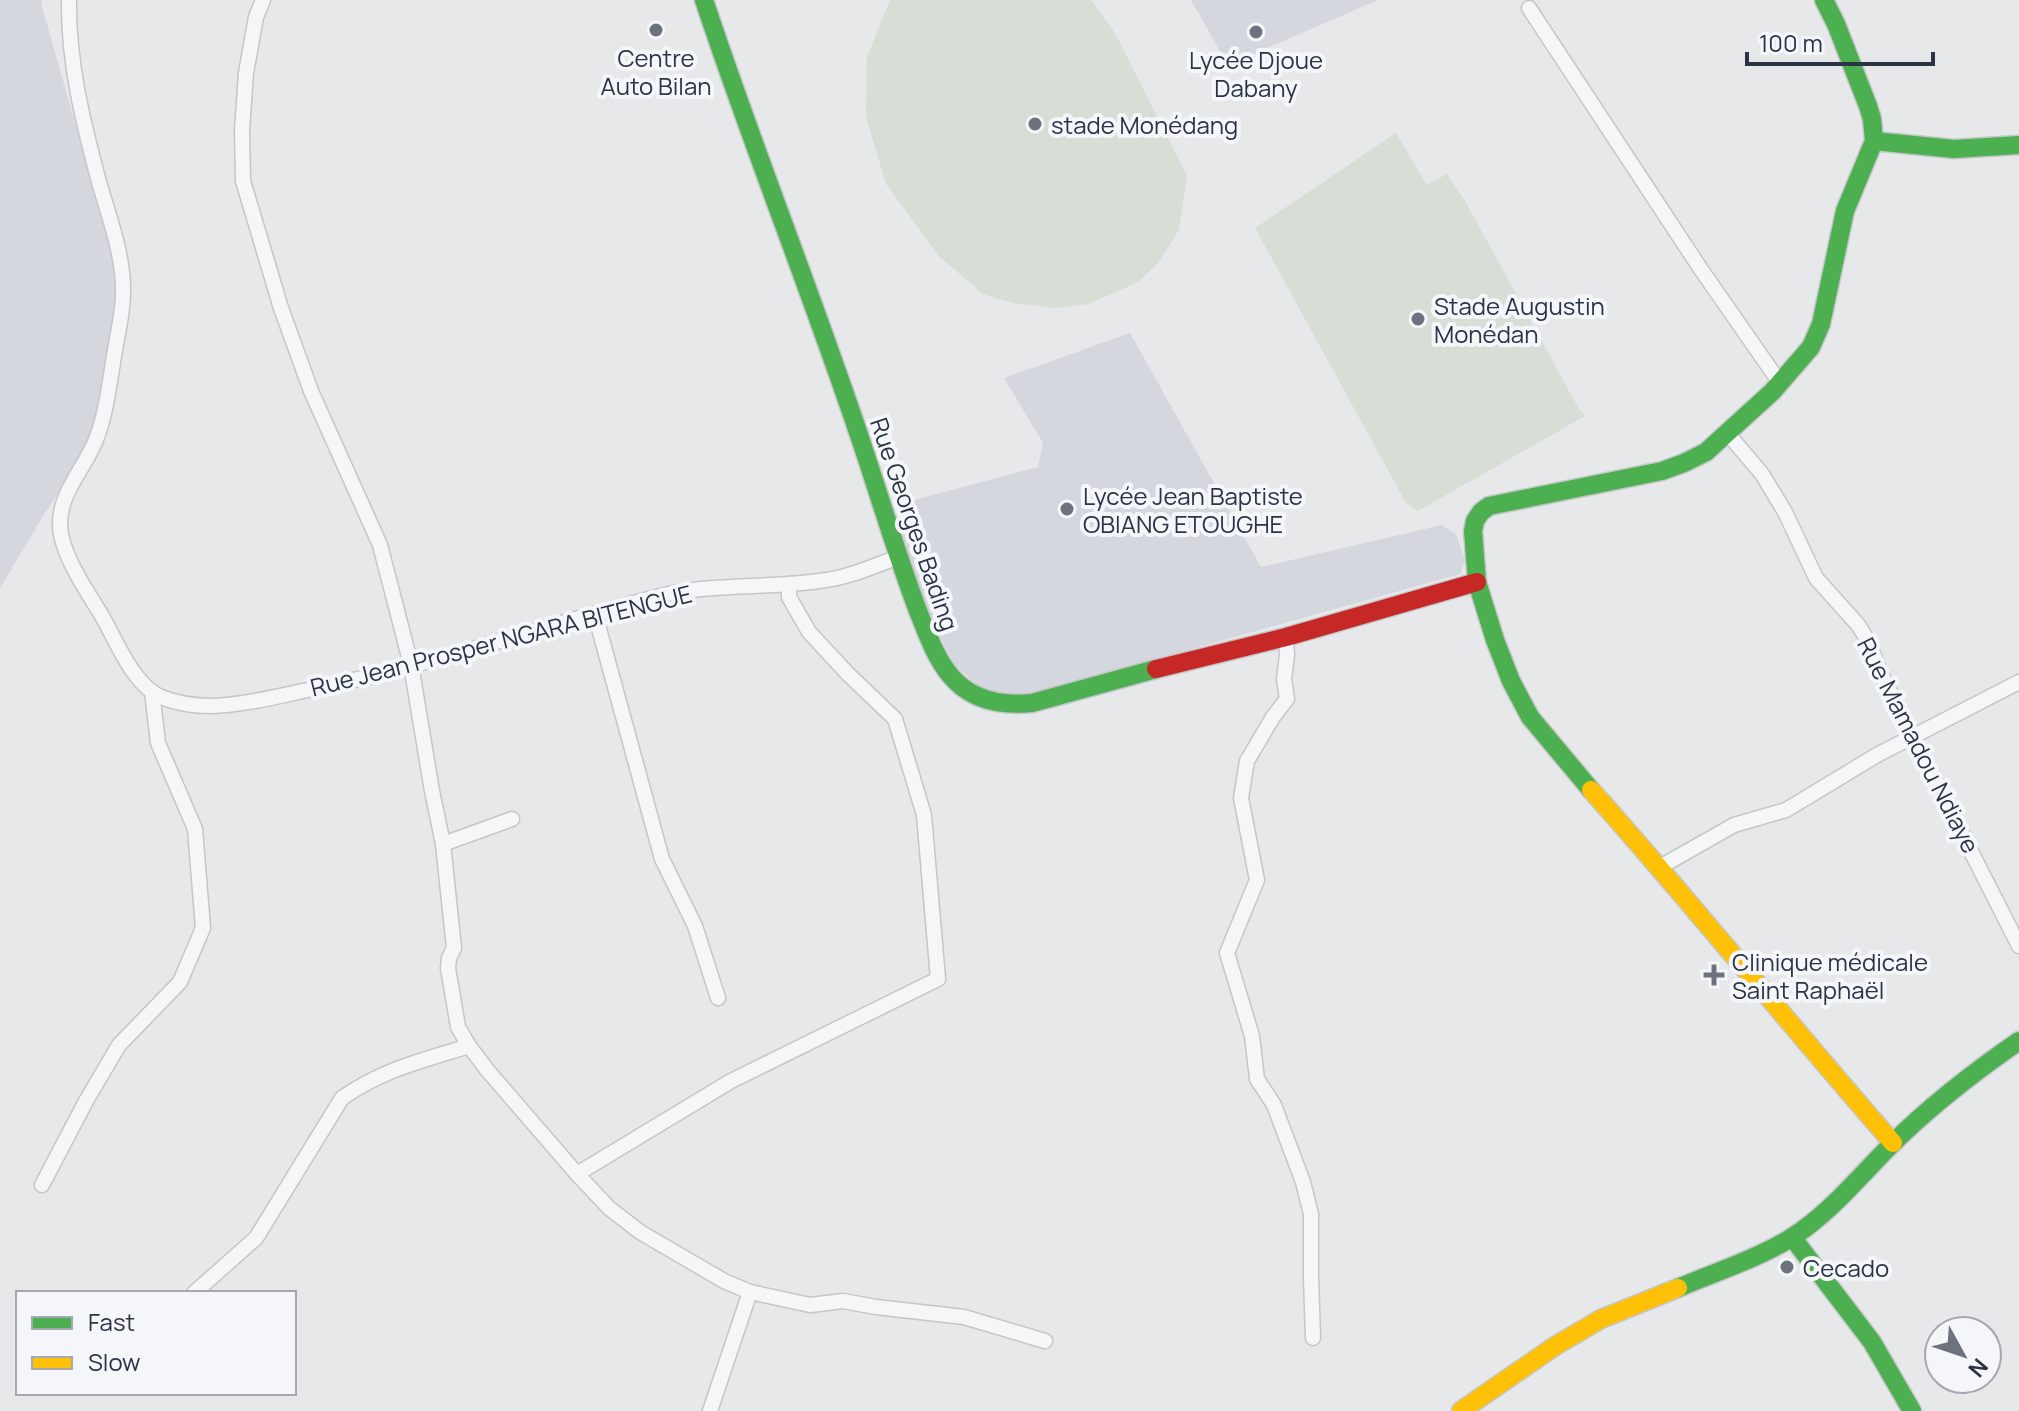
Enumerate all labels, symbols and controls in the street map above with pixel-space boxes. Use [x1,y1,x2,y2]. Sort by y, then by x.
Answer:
scale bar [1747,16,1933,66]
marker: Centre Auto Bilan [647,21,665,39]
marker: Lycée Djoue Dabany [1247,23,1265,41]
text: 100 m [1759,26,1823,59]
place label: Centre Auto Bilan [600,41,712,102]
place label: Lycée Djoue Dabany [1189,43,1323,104]
place label: stade Monédang [1051,108,1238,141]
marker: stade Monédang [1026,115,1044,133]
place label: Stade Augustin Monédan [1434,289,1605,350]
marker: Stade Augustin Monédan [1409,310,1427,328]
street label: Rue Georges Bading [863,413,967,635]
place label: Lycée Jean Baptiste OBIANG ETOUGHE [1083,479,1303,540]
marker: Lycée Jean Baptiste OBIANG ETOUGHE [1058,500,1076,518]
street label: Rue Jean Prosper NGARA BITENGUE [307,577,695,703]
street label: Rue Mamadou Ndiaye [1850,632,1988,858]
place label: Clinique médicale Saint Raphaël [1732,945,1928,1006]
marker: Clinique médicale Saint Raphaël [1703,964,1725,986]
place label: Cecado [1803,1251,1889,1284]
marker: Cecado [1778,1258,1796,1276]
legend [16,1291,296,1395]
text: Fast [88,1305,135,1338]
north arrow [1923,1315,2003,1395]
text: Slow [88,1345,141,1378]
text: N [1962,1352,1995,1384]

